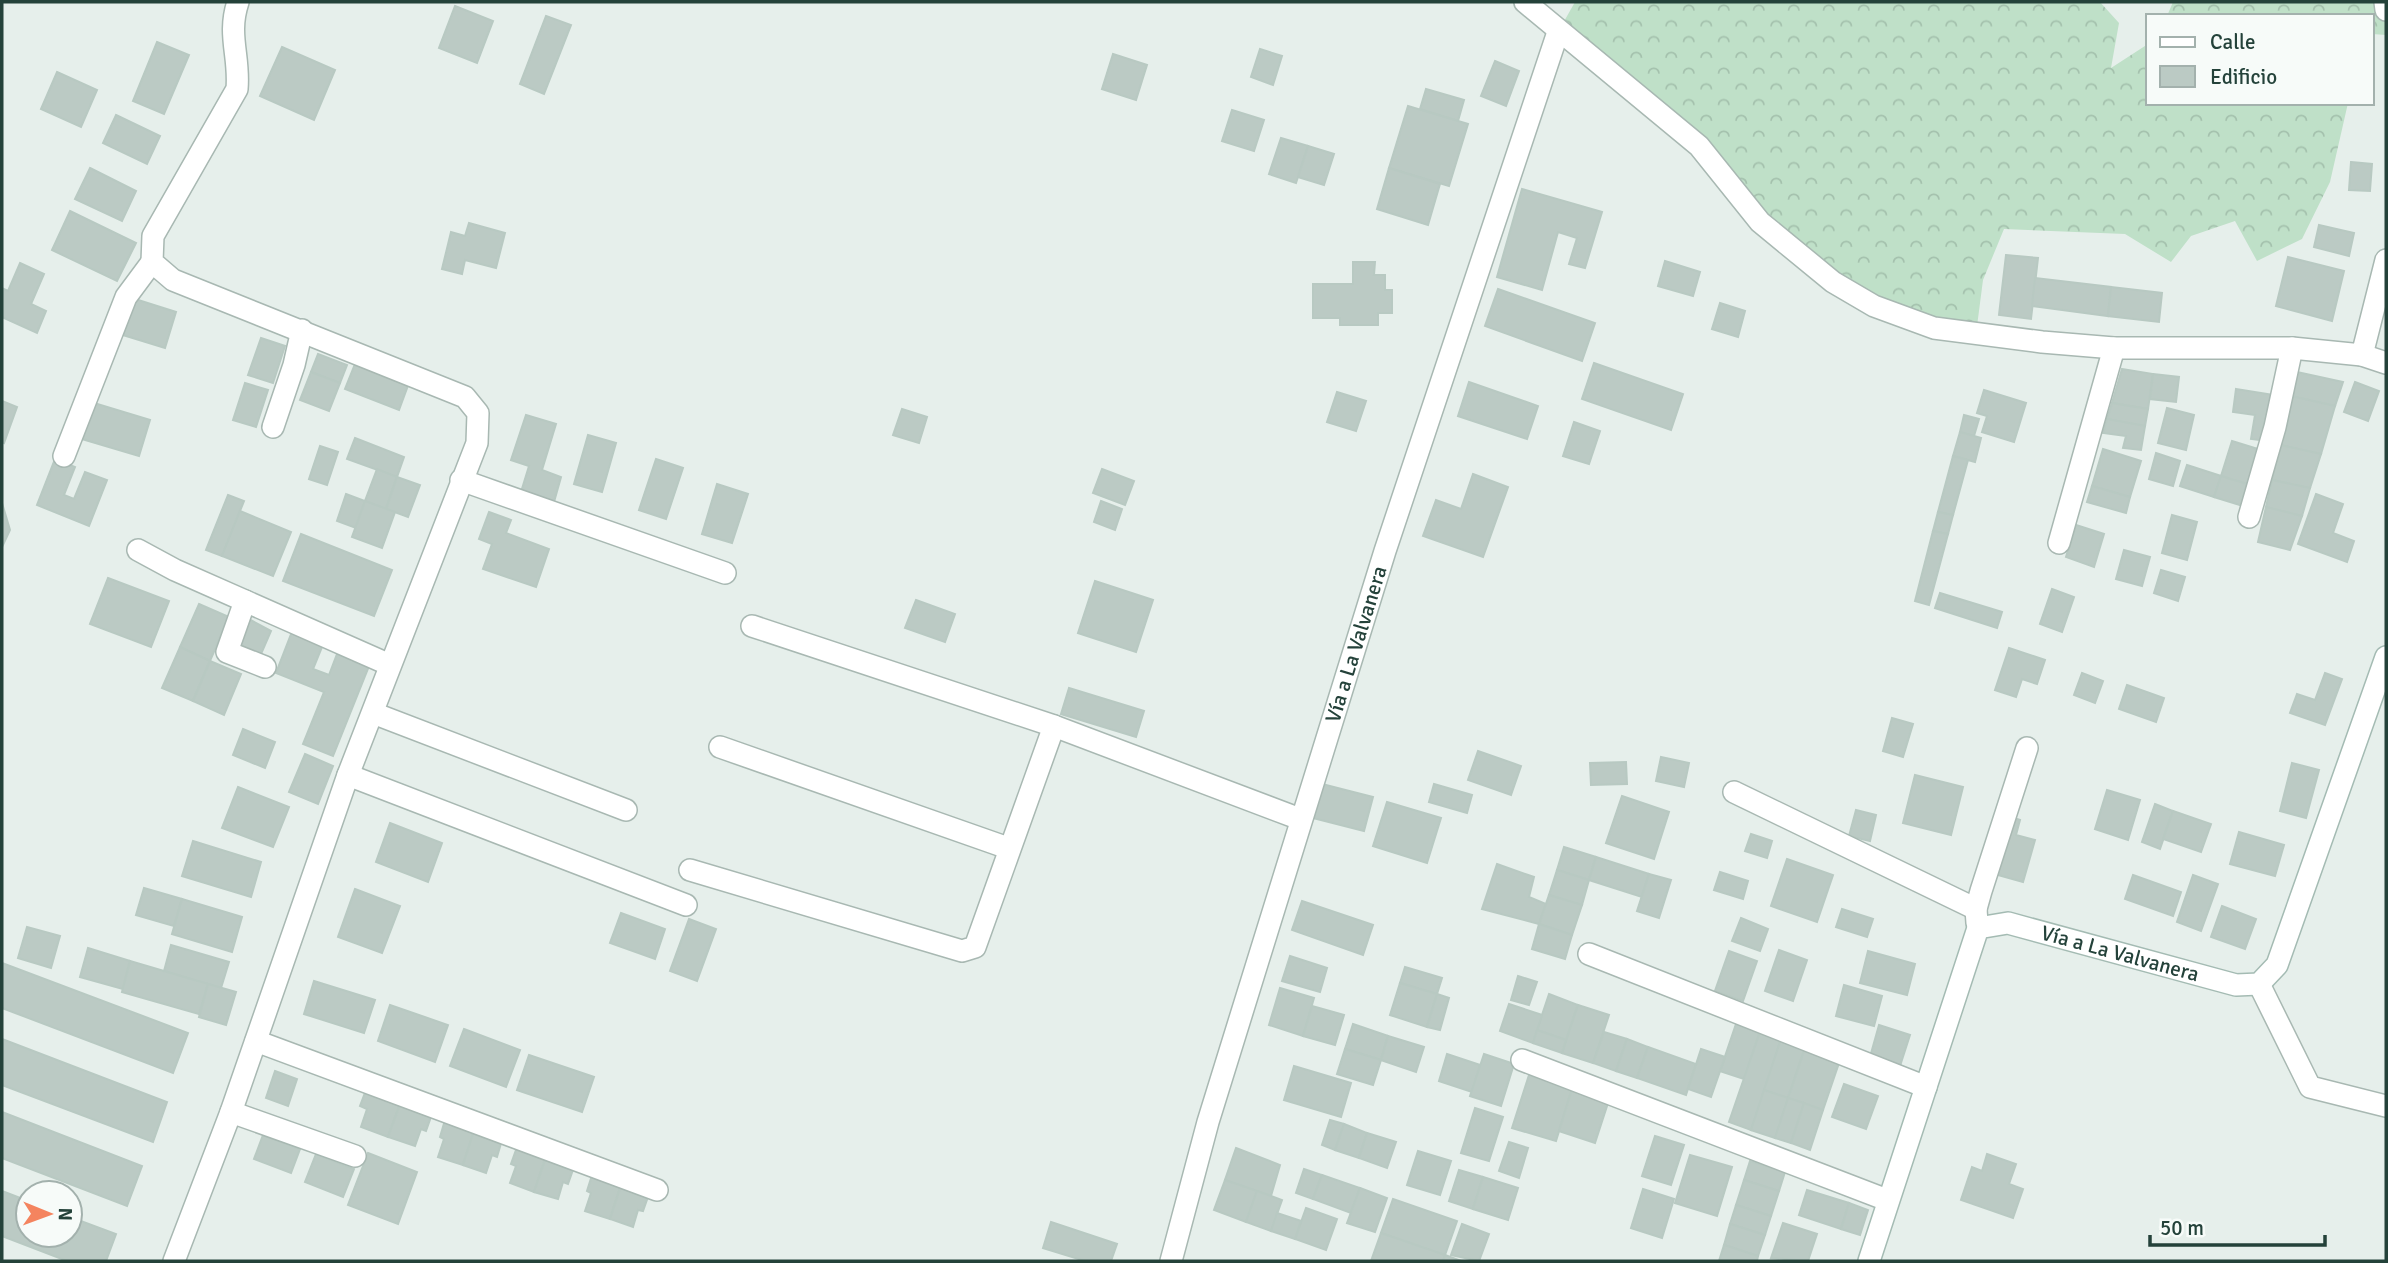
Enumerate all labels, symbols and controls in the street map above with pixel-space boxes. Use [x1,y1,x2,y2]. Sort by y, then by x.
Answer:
legend [2146,14,2374,105]
text: Calle [2210,29,2256,55]
text: Edificio [2210,64,2277,90]
street label: Vía a La Valvanera [1320,563,1393,726]
street label: Vía a La Valvanera [2038,920,2202,987]
north arrow [14,1179,84,1249]
scale bar [2150,1204,2325,1248]
text: N [53,1207,77,1221]
text: 50 m [2160,1215,2204,1241]

